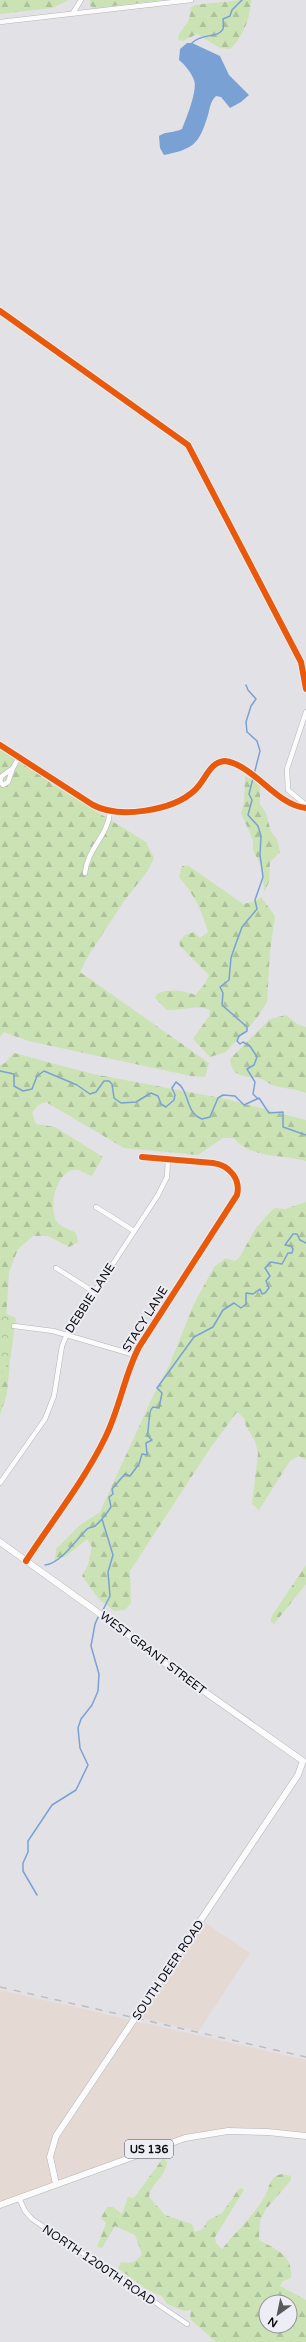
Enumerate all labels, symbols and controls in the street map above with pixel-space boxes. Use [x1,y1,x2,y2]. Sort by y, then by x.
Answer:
street label: DEBBIE LANE [62,1260,118,1336]
street label: STACY LANE [119,1283,171,1354]
street label: WEST GRANT STREET [97,1609,209,1698]
street label: SOUTH DEER ROAD [129,1917,207,2023]
road number: US 136 [125,2140,173,2158]
street label: NORTH 1200TH ROAD [40,2222,158,2308]
north arrow [258,2294,298,2334]
text: N [266,2314,280,2330]

